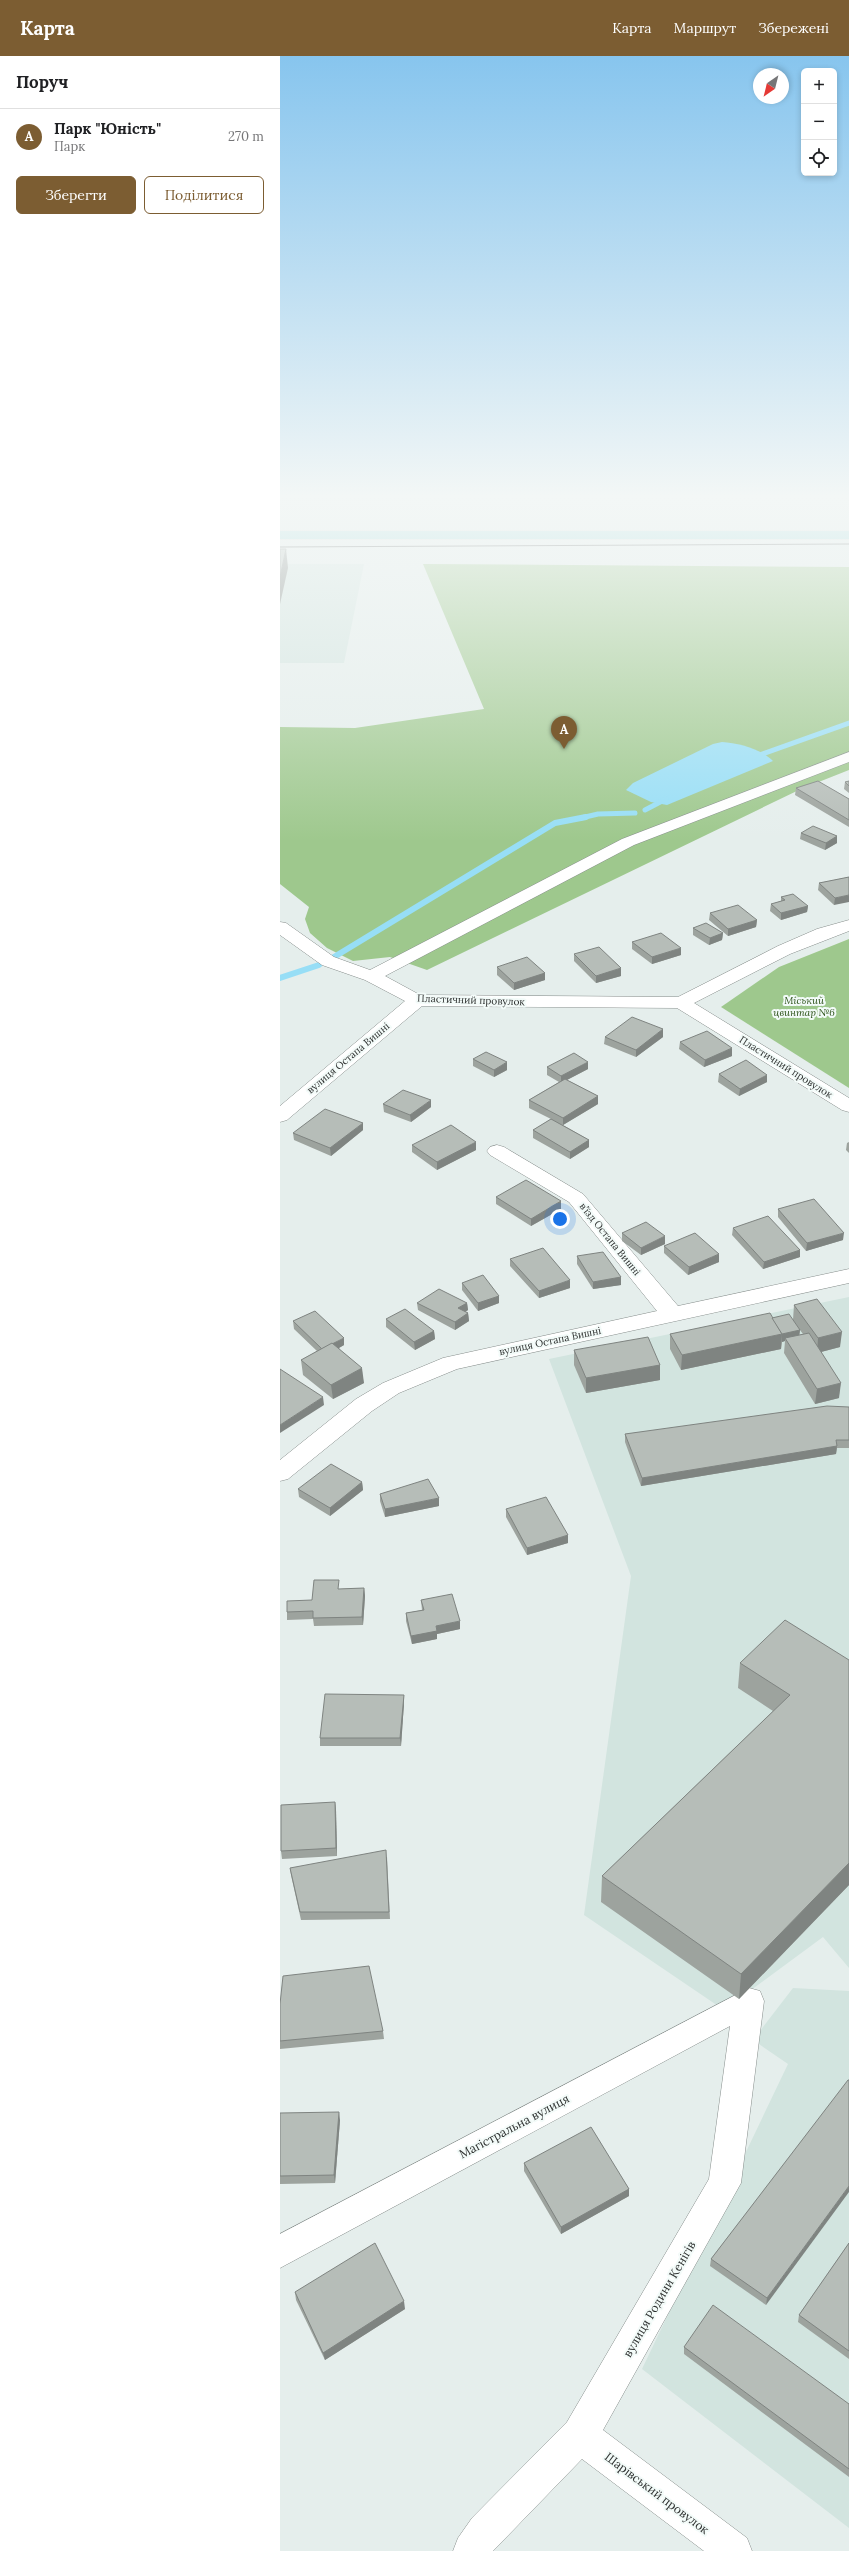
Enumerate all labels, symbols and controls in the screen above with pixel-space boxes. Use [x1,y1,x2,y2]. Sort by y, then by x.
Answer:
text: Карта [20,16,75,40]
text: Карта [612,19,652,37]
text: Маршрут [674,19,736,37]
text: Збережені [758,19,829,37]
north arrow [753,68,789,104]
map controls [801,68,837,176]
button: + [801,68,837,104]
text: Поруч [16,71,68,93]
button: − [801,104,837,140]
text: Парк "Юність" [54,119,161,138]
text: A [25,128,33,145]
text: 270 m [228,128,264,145]
text: Парк [54,138,85,155]
button: locate [801,140,837,176]
button: Зберегти [16,176,136,214]
button: Поділитися [144,176,264,214]
pin: A [551,716,577,749]
street label: Пластичний провулок [417,992,526,1008]
park label: Міський цвинтар №6 [773,994,835,1019]
street label: вулиця Остапа Вишні [304,1019,392,1096]
street label: Пластичний провулок [737,1033,836,1101]
street label: в’їзд Остапа Вишні [577,1200,643,1278]
your location [550,1209,570,1229]
street label: вулиця Остапа Вишні [498,1324,602,1358]
street label: Магістральна вулиця [456,2091,572,2161]
street label: вулиця Родини Кенігів [620,2238,698,2360]
street label: Шарівський провулок [602,2449,713,2537]

